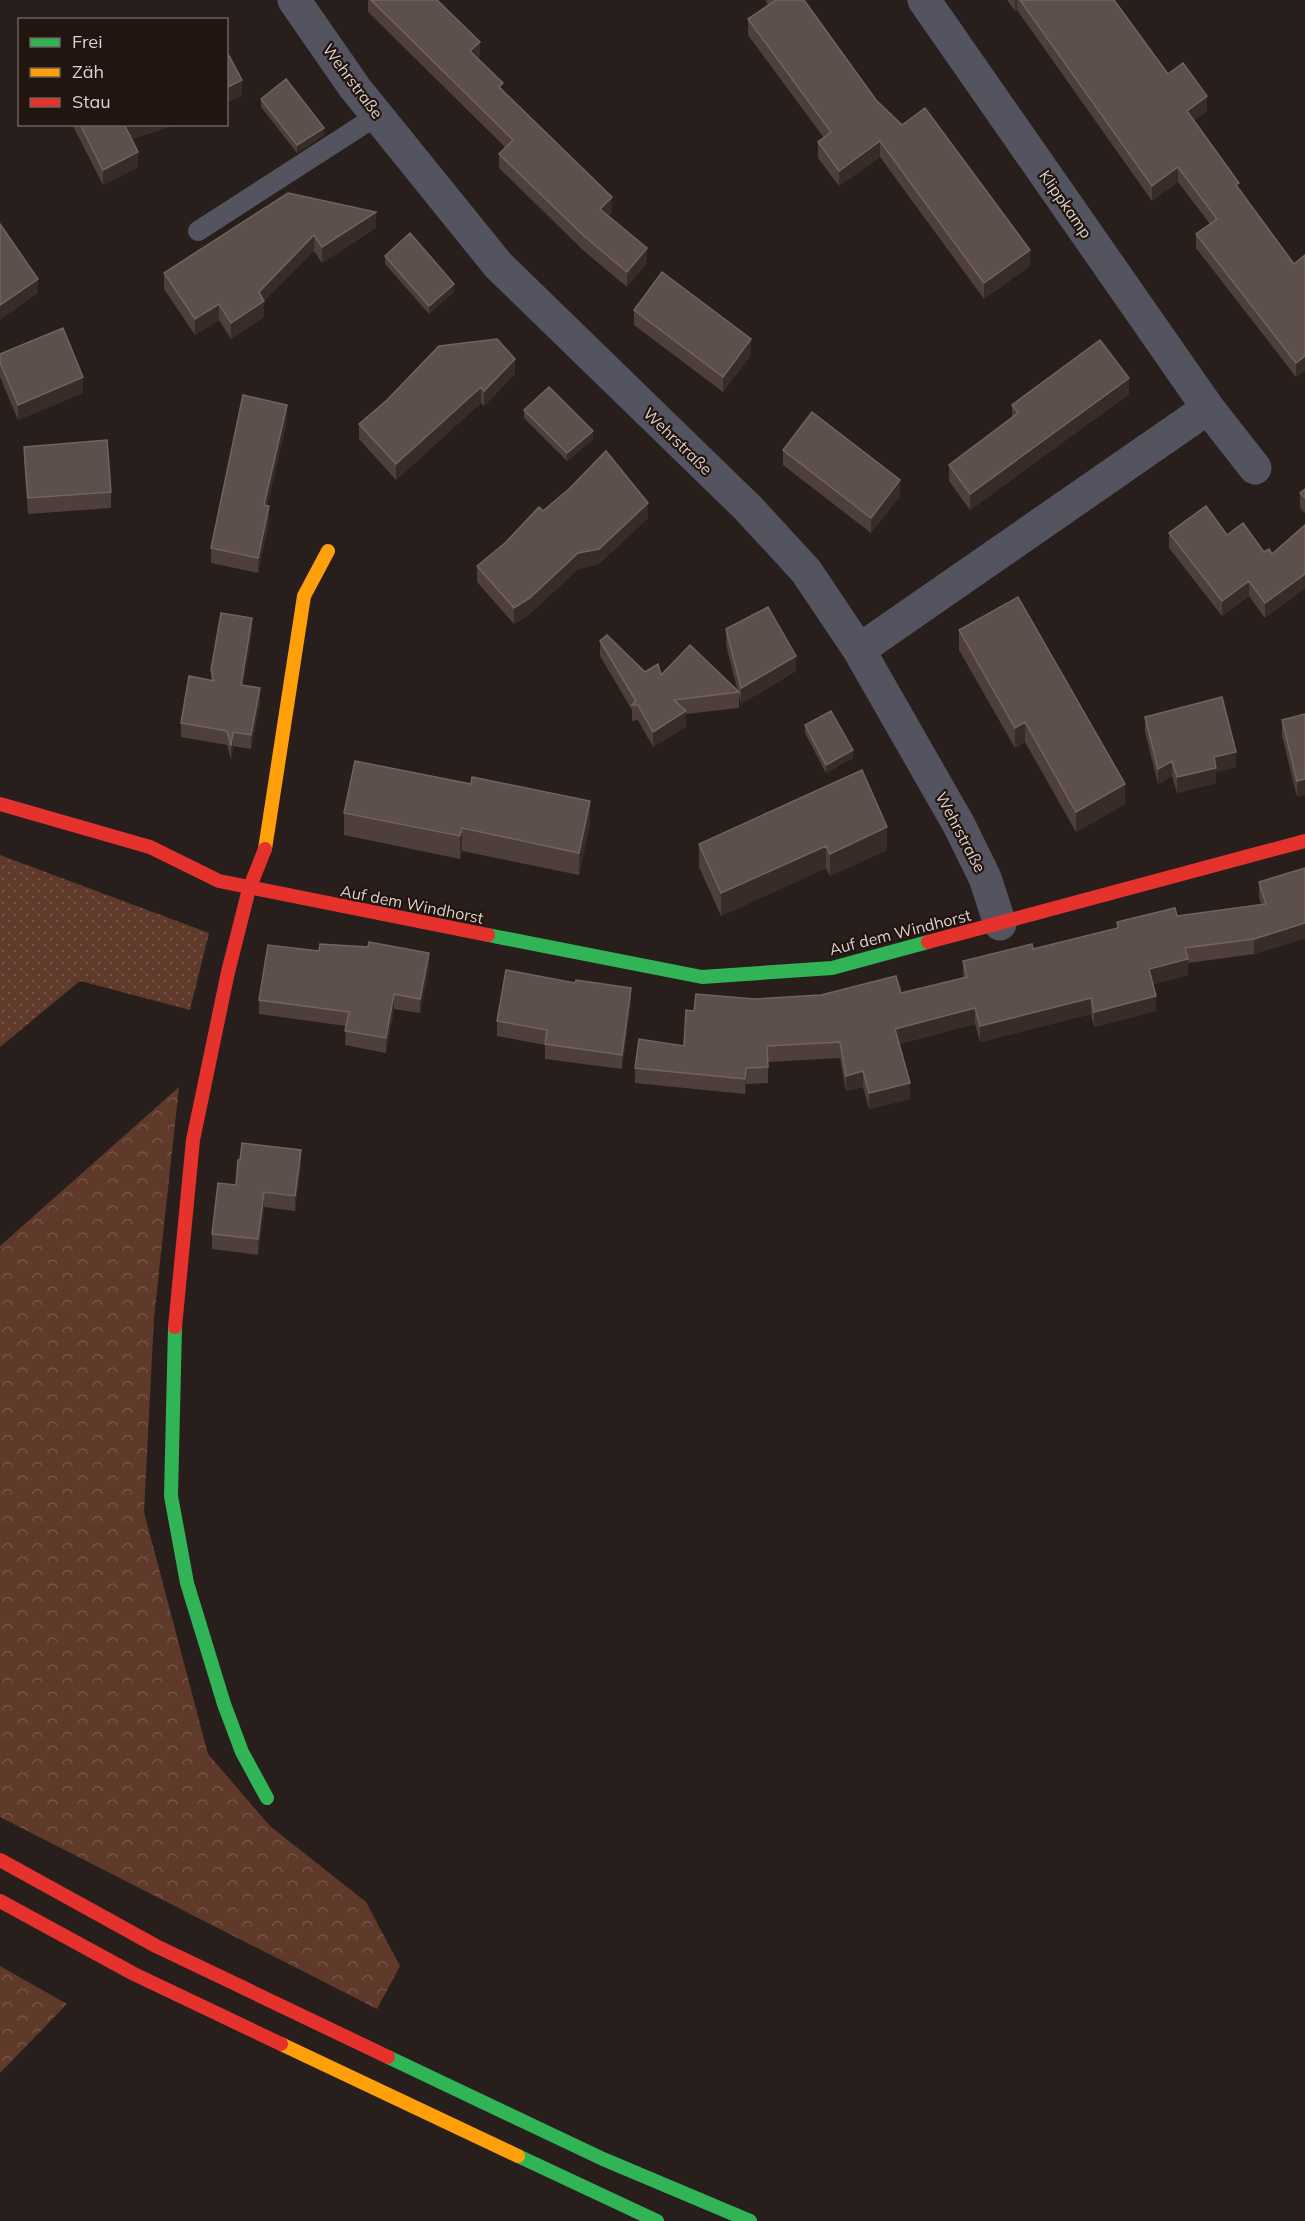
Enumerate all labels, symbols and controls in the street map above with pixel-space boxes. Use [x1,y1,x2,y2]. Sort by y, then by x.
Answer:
legend [18,18,228,126]
text: Frei [72,30,102,53]
street label: Wehrstraße [318,40,388,122]
text: Zäh [72,60,104,83]
text: Stau [72,90,111,113]
street label: Klippkamp [1035,166,1097,242]
street label: Wehrstraße [639,403,717,479]
street label: Wehrstraße [931,788,991,876]
street label: Auf dem Windhorst [339,880,486,928]
street label: Auf dem Windhorst [827,905,973,959]

